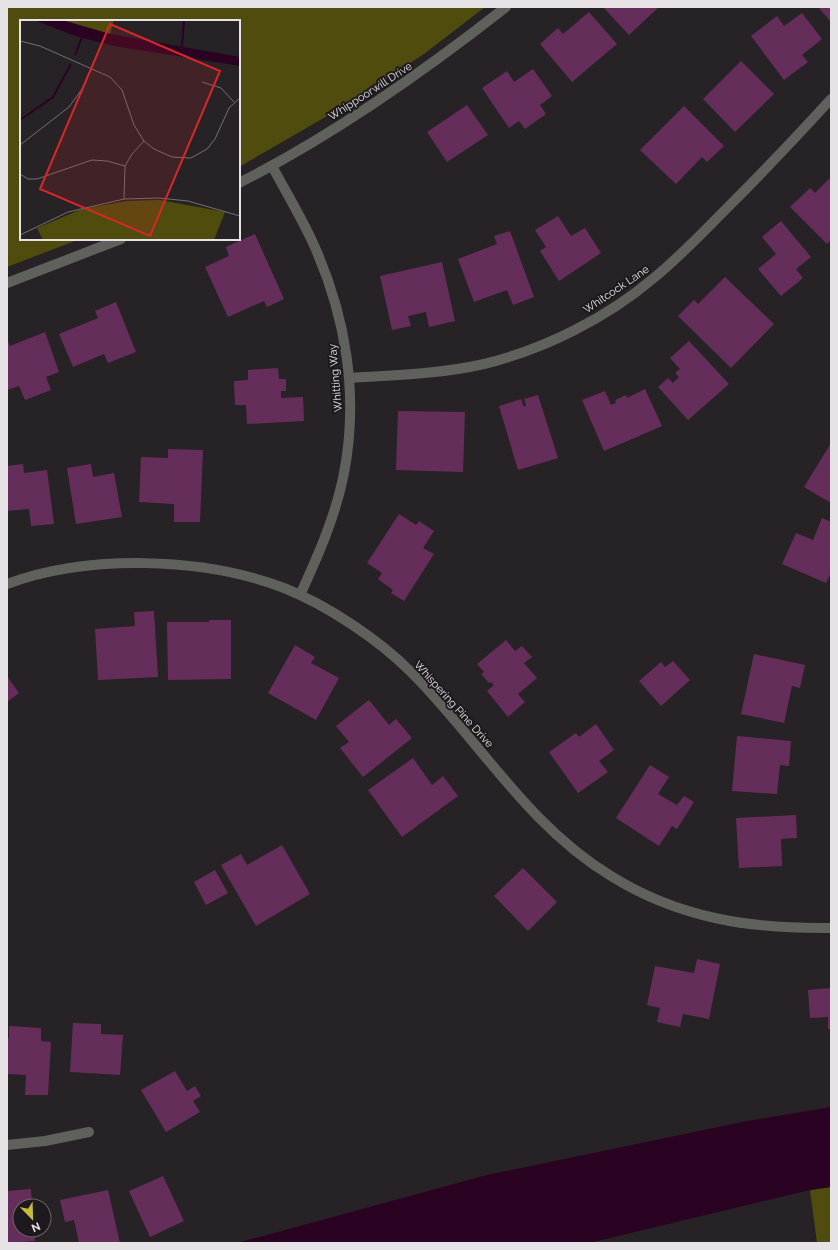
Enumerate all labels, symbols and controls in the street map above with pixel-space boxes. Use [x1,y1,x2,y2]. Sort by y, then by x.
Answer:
inset map [20,20,240,240]
street label: Whippoorwill Drive [326,59,415,123]
street label: Whitcock Lane [581,262,652,316]
street label: Whitting Way [326,343,345,413]
street label: Whispering Pine Drive [411,658,496,751]
north arrow [12,1198,52,1238]
text: N [29,1219,42,1234]

